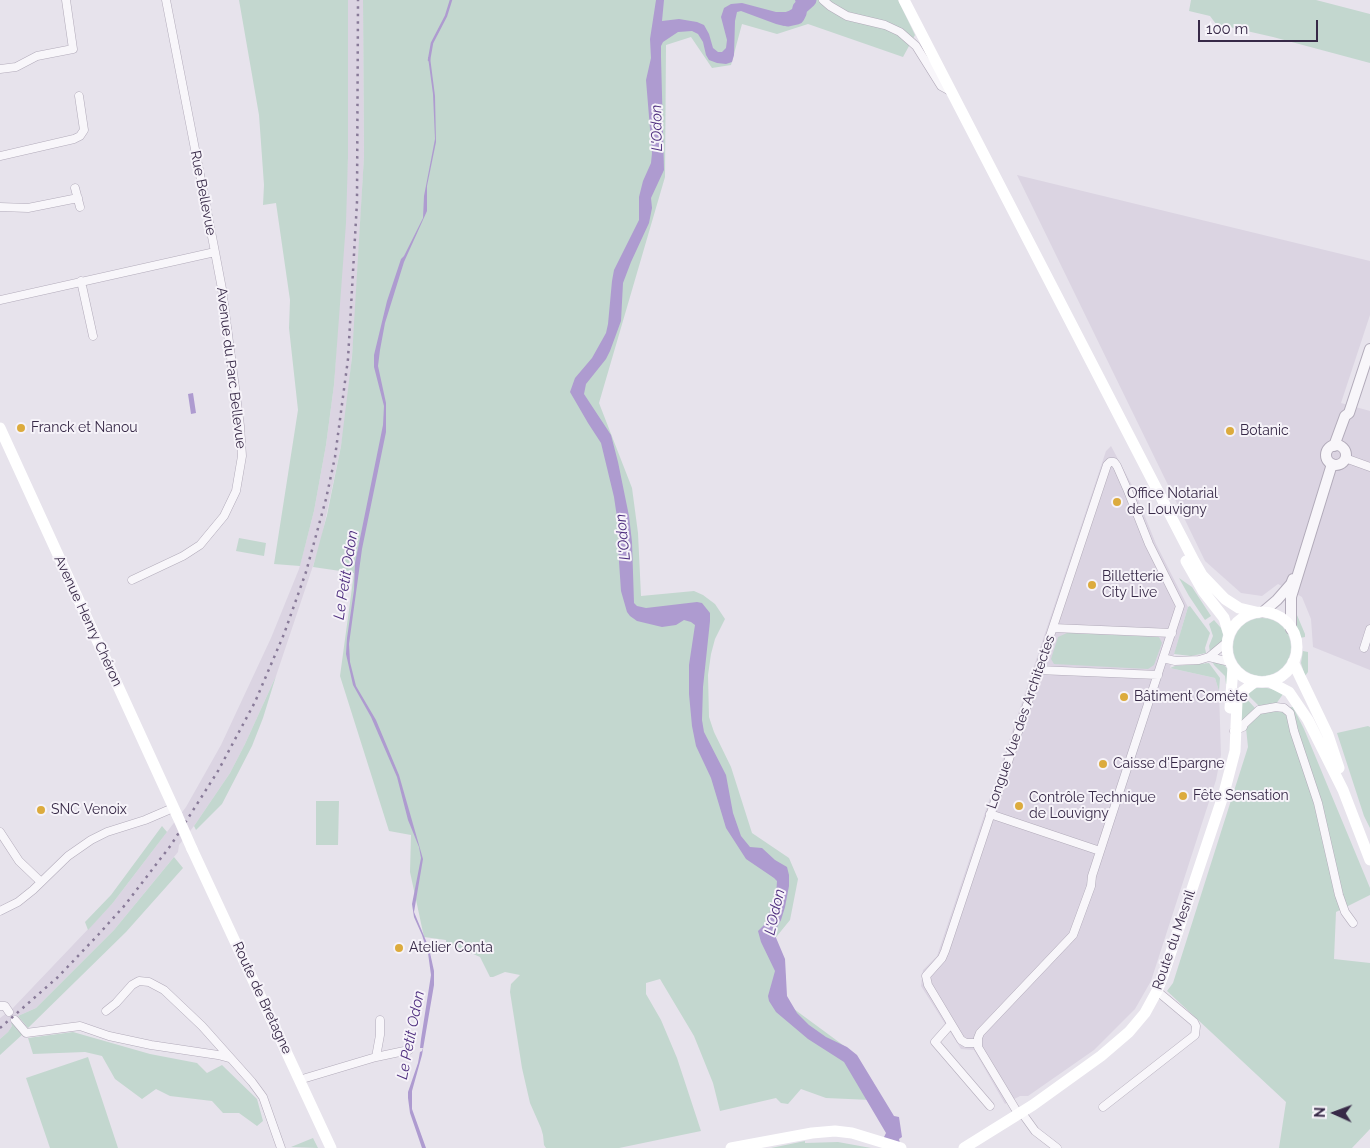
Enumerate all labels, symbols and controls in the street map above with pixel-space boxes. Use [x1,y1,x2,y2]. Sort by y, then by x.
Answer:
scale bar [1200,10,1320,42]
text: 100 m [1206,20,1248,38]
water label: L'Odon [648,105,666,151]
street label: Rue Bellevue [187,149,219,237]
street label: Avenue du Parc Bellevue [213,286,249,450]
place label: Franck et Nanou [31,420,138,436]
marker: Franck et Nanou [15,422,27,434]
place label: Botanic [1240,423,1289,439]
marker: Botanic [1224,425,1236,437]
place label: Office Notarial de Louvigny [1127,486,1218,518]
marker: Office Notarial de Louvigny [1111,496,1123,508]
water label: L'Odon [612,513,634,561]
water label: Le Petit Odon [330,529,362,621]
street label: Avenue Henry Chéron [50,553,126,689]
place label: Billetterie City Live [1102,569,1164,602]
marker: Billetterie City Live [1086,579,1098,591]
street label: Longue Vue des Architectes [983,633,1059,811]
place label: Bâtiment Comète [1134,689,1248,705]
marker: Bâtiment Comète [1118,691,1130,703]
place label: Caisse d'Epargne [1113,756,1225,772]
marker: Caisse d'Epargne [1097,758,1109,770]
place label: Fête Sensation [1193,788,1289,804]
place label: Contrôle Technique de Louvigny [1029,790,1156,822]
marker: Fête Sensation [1177,790,1189,802]
marker: Contrôle Technique de Louvigny [1013,800,1025,812]
place label: SNC Venoix [51,802,127,818]
marker: SNC Venoix [35,804,47,816]
water label: L'Odon [761,887,789,937]
street label: Route du Mesnil [1149,888,1199,992]
street label: Route de Bretagne [229,939,295,1057]
place label: Atelier Conta [409,940,493,956]
marker: Atelier Conta [393,942,405,954]
water label: Le Petit Odon [394,989,428,1081]
north arrow [1310,1088,1360,1138]
text: N [1312,1107,1328,1118]

